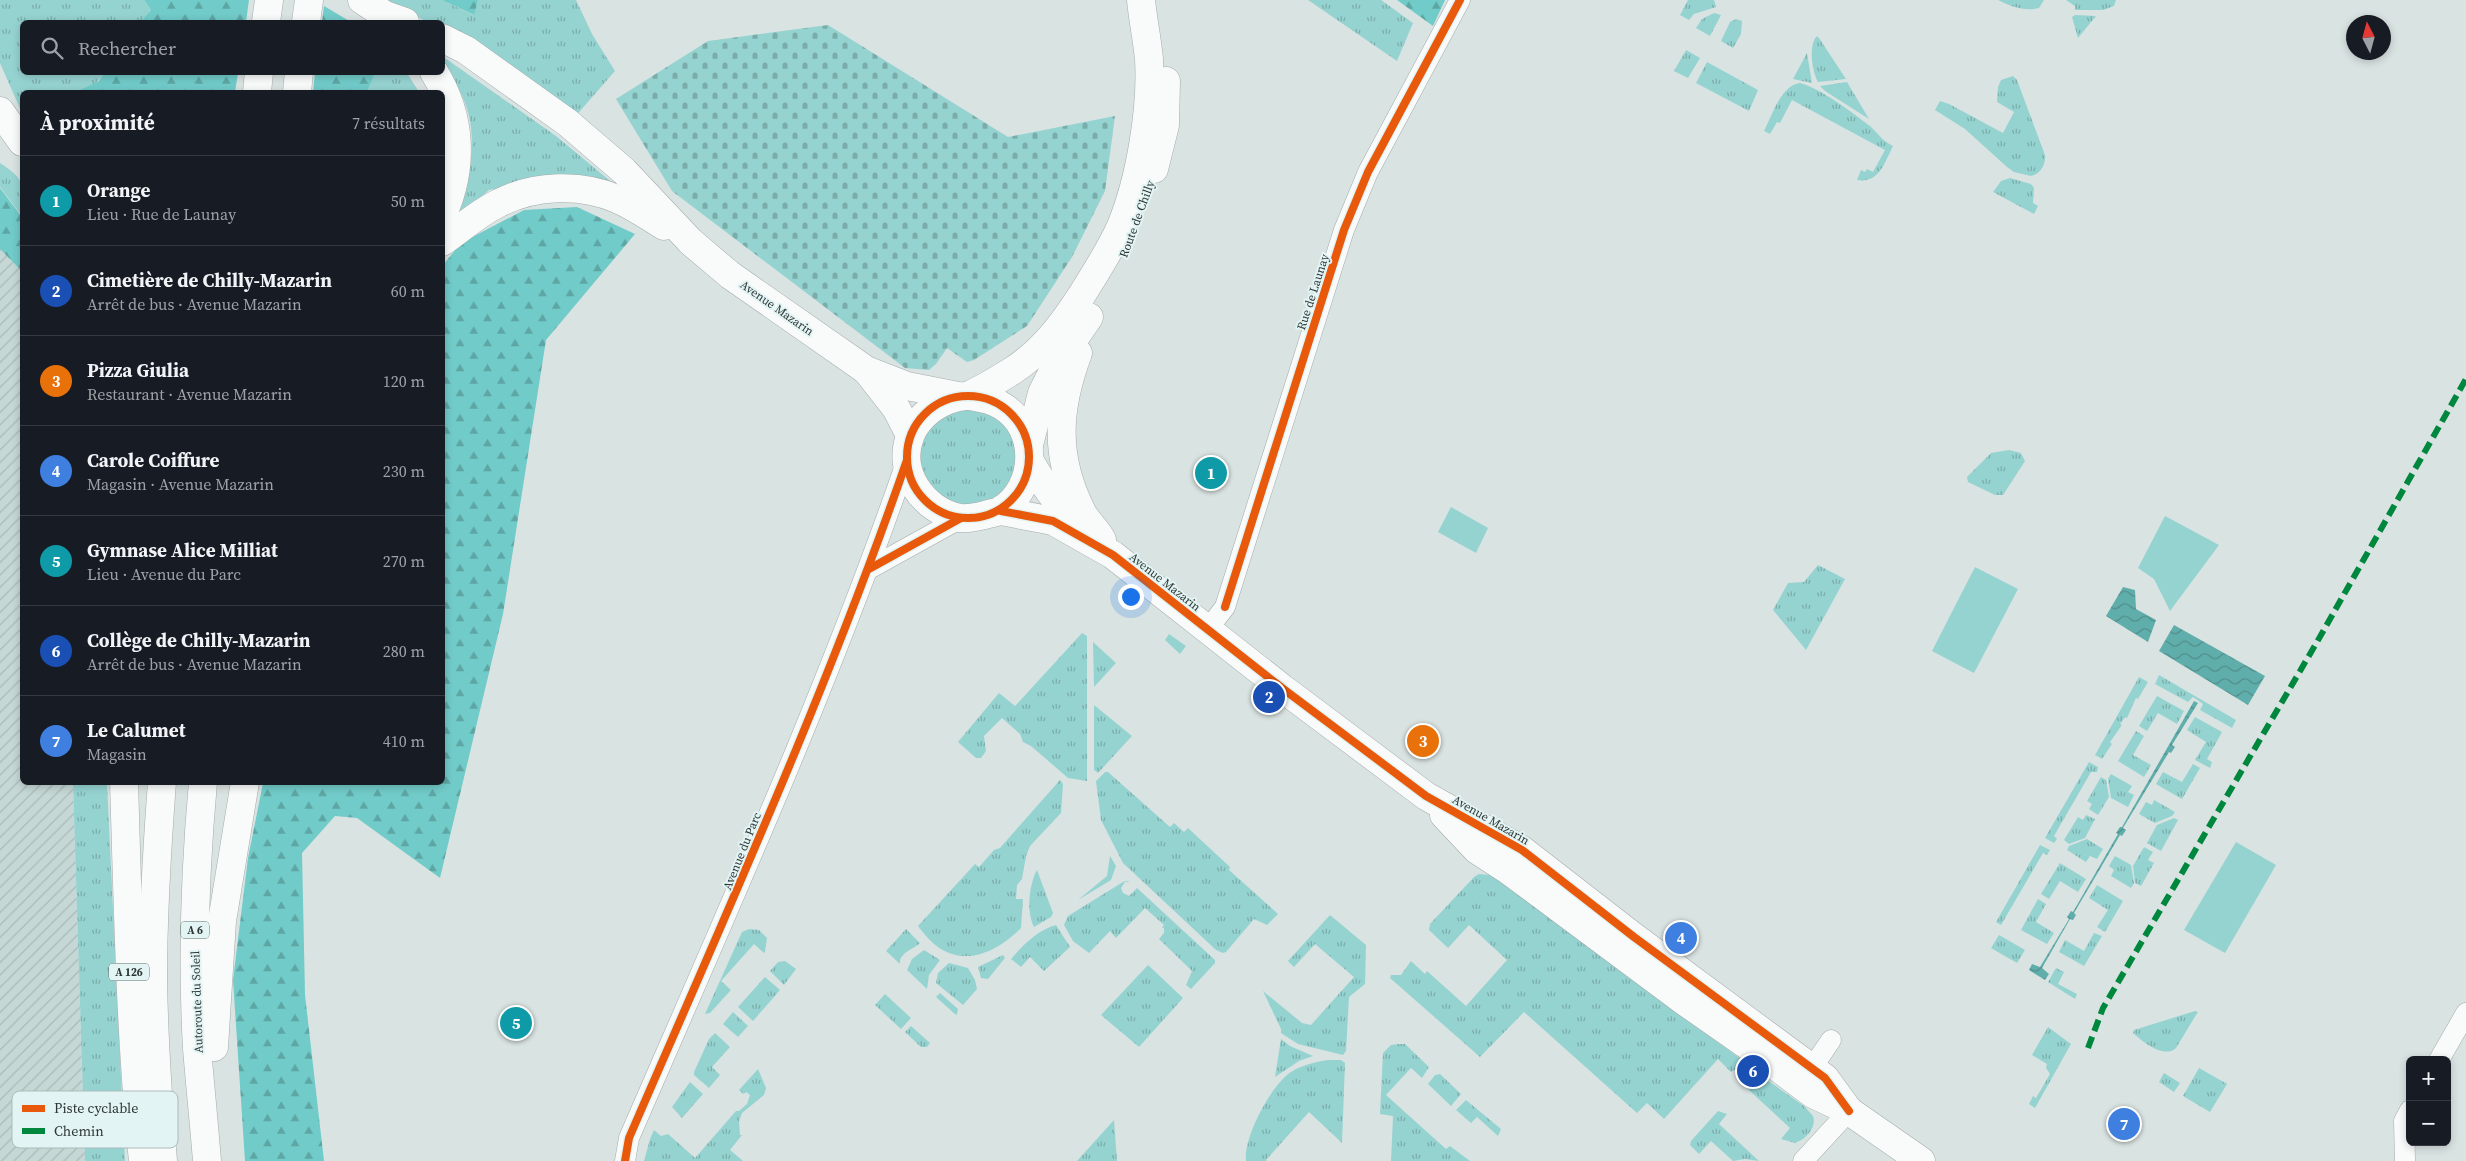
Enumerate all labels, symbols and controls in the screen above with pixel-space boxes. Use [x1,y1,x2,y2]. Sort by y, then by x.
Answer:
north arrow [2346,15,2391,60]
search box [20,20,445,75]
icon: search [38,34,66,62]
text: Rechercher [78,35,176,61]
text: À proximité [40,108,155,137]
text: 7 résultats [352,112,425,134]
text: Orange [87,177,150,203]
street label: Route de Chilly [1116,177,1159,260]
text: 1 [52,190,60,212]
text: 50 m [391,190,425,212]
text: Lieu · Rue de Launay [87,203,236,225]
street label: Rue de Launay [1293,251,1333,332]
text: Cimetière de Chilly-Mazarin [87,267,332,293]
street label: Avenue Mazarin [737,277,817,339]
text: 2 [52,280,60,302]
text: 60 m [391,280,425,302]
text: Arrêt de bus · Avenue Mazarin [87,293,302,315]
text: Pizza Giulia [87,357,189,383]
text: 3 [52,370,60,392]
text: 120 m [383,370,425,392]
text: Restaurant · Avenue Mazarin [87,383,292,405]
text: Carole Coiffure [87,447,219,473]
pin: 1 [1195,454,1227,492]
text: 4 [52,460,60,482]
text: 230 m [383,460,425,482]
text: Magasin · Avenue Mazarin [87,473,274,495]
text: Gymnase Alice Milliat [87,537,278,563]
street label: Avenue Mazarin [1126,549,1204,615]
text: 5 [52,550,60,572]
text: 270 m [383,550,425,572]
text: Lieu · Avenue du Parc [87,563,241,585]
your location [1118,584,1144,610]
text: Collège de Chilly-Mazarin [87,627,310,653]
text: 6 [52,640,60,662]
text: 280 m [383,640,425,662]
text: Arrêt de bus · Avenue Mazarin [87,653,302,675]
pin: 2 [1253,678,1285,716]
text: Le Calumet [87,717,185,743]
pin: 3 [1407,722,1439,760]
text: 7 [52,730,60,752]
text: 410 m [383,730,425,752]
text: Magasin [87,743,147,765]
street label: Avenue Mazarin [1450,791,1532,849]
street label: Avenue du Parc [719,810,765,892]
pin: 4 [1665,919,1697,957]
road number: A 6 [181,922,209,938]
street label: Autoroute du Soleil [187,950,207,1053]
road number: A 126 [109,964,149,980]
pin: 5 [500,1004,532,1042]
pin: 6 [1737,1052,1769,1090]
map controls [2406,1056,2451,1146]
button: + [2406,1056,2451,1101]
legend [12,1091,178,1148]
text: Piste cyclable [54,1098,138,1118]
button: − [2406,1101,2451,1146]
pin: 7 [2108,1105,2140,1143]
text: Chemin [54,1121,104,1141]

